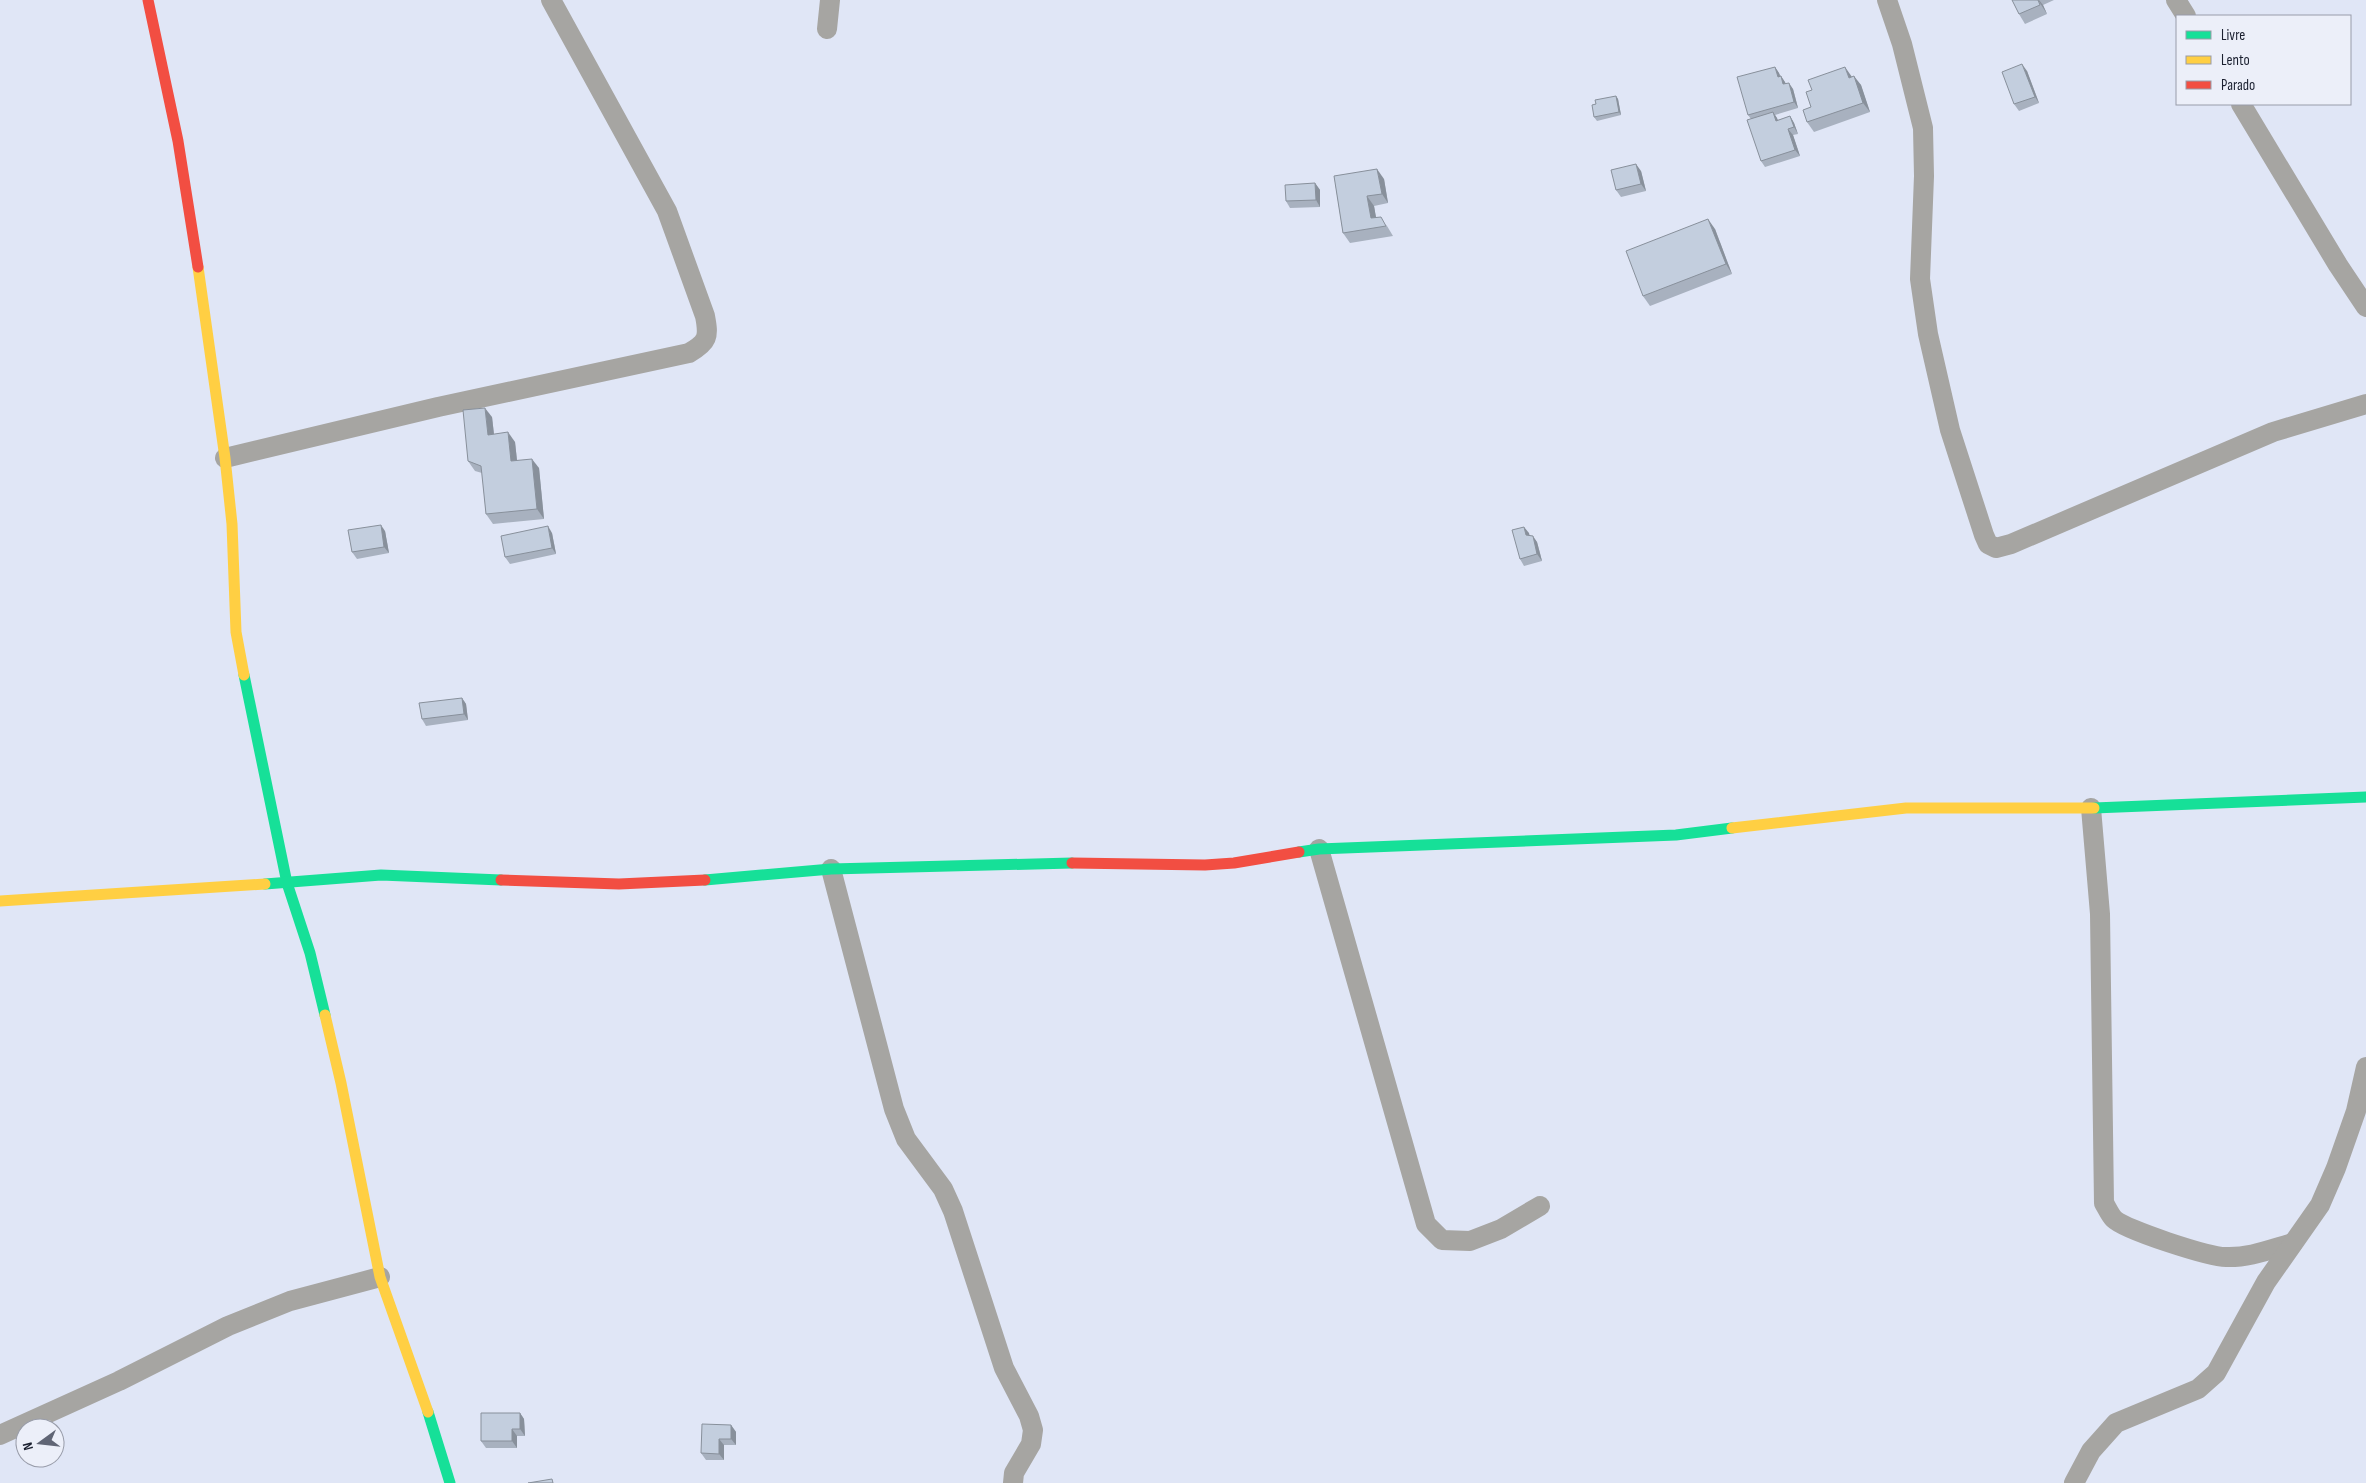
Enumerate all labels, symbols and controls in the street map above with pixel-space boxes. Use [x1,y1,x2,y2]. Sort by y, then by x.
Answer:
legend [2176,15,2351,105]
text: Livre [2221,26,2245,45]
text: Lento [2221,51,2250,70]
text: Parado [2221,76,2255,95]
north arrow [15,1418,65,1468]
text: N [19,1440,37,1452]

